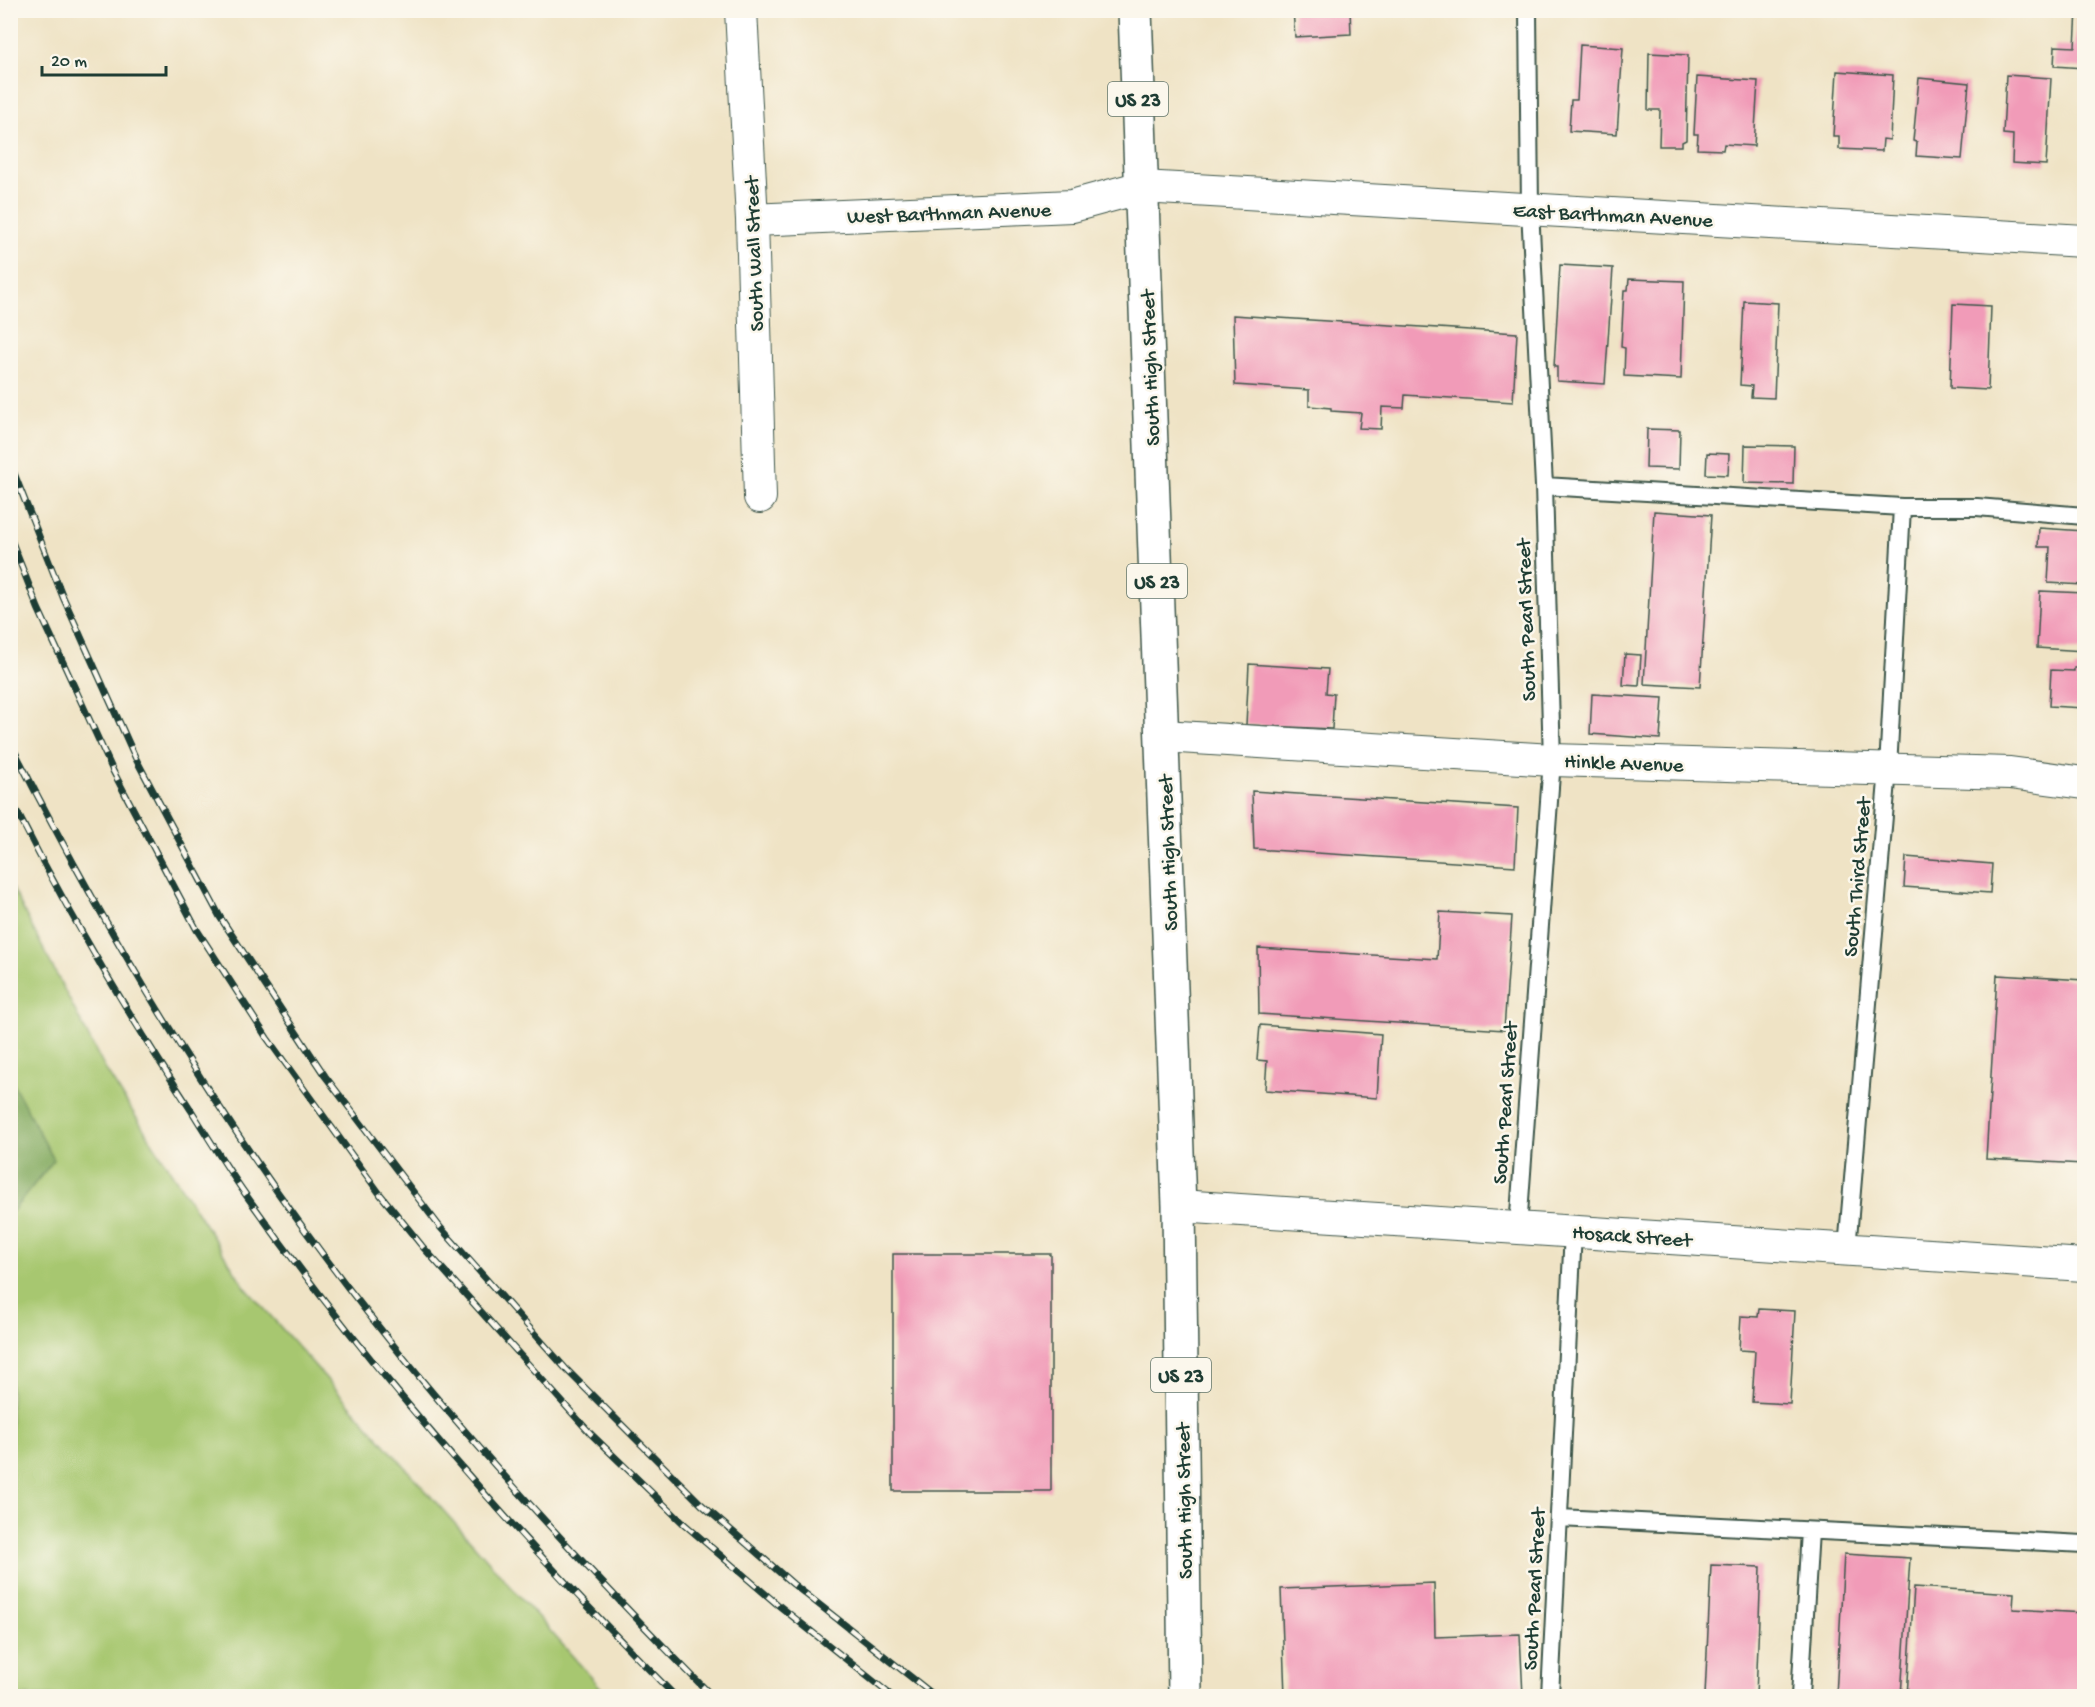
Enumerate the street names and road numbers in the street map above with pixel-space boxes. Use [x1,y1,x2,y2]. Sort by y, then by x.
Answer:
road number: US 23 [1108,82,1168,116]
street label: South Wall Street [741,174,772,332]
street label: West Barthman Avenue [847,199,1053,232]
street label: East Barthman Avenue [1512,200,1715,235]
street label: South High Street [1137,287,1168,446]
street label: South Pearl Street [1513,536,1544,701]
road number: US 23 [1127,564,1187,598]
street label: Hinkle Avenue [1564,751,1685,780]
street label: South High Street [1155,772,1186,931]
street label: South Third Street [1840,794,1879,958]
street label: South Pearl Street [1489,1019,1526,1185]
street label: Hosack Street [1571,1222,1695,1255]
road number: US 23 [1151,1358,1211,1392]
street label: South High Street [1173,1420,1200,1579]
street label: South Pearl Street [1520,1505,1553,1671]

